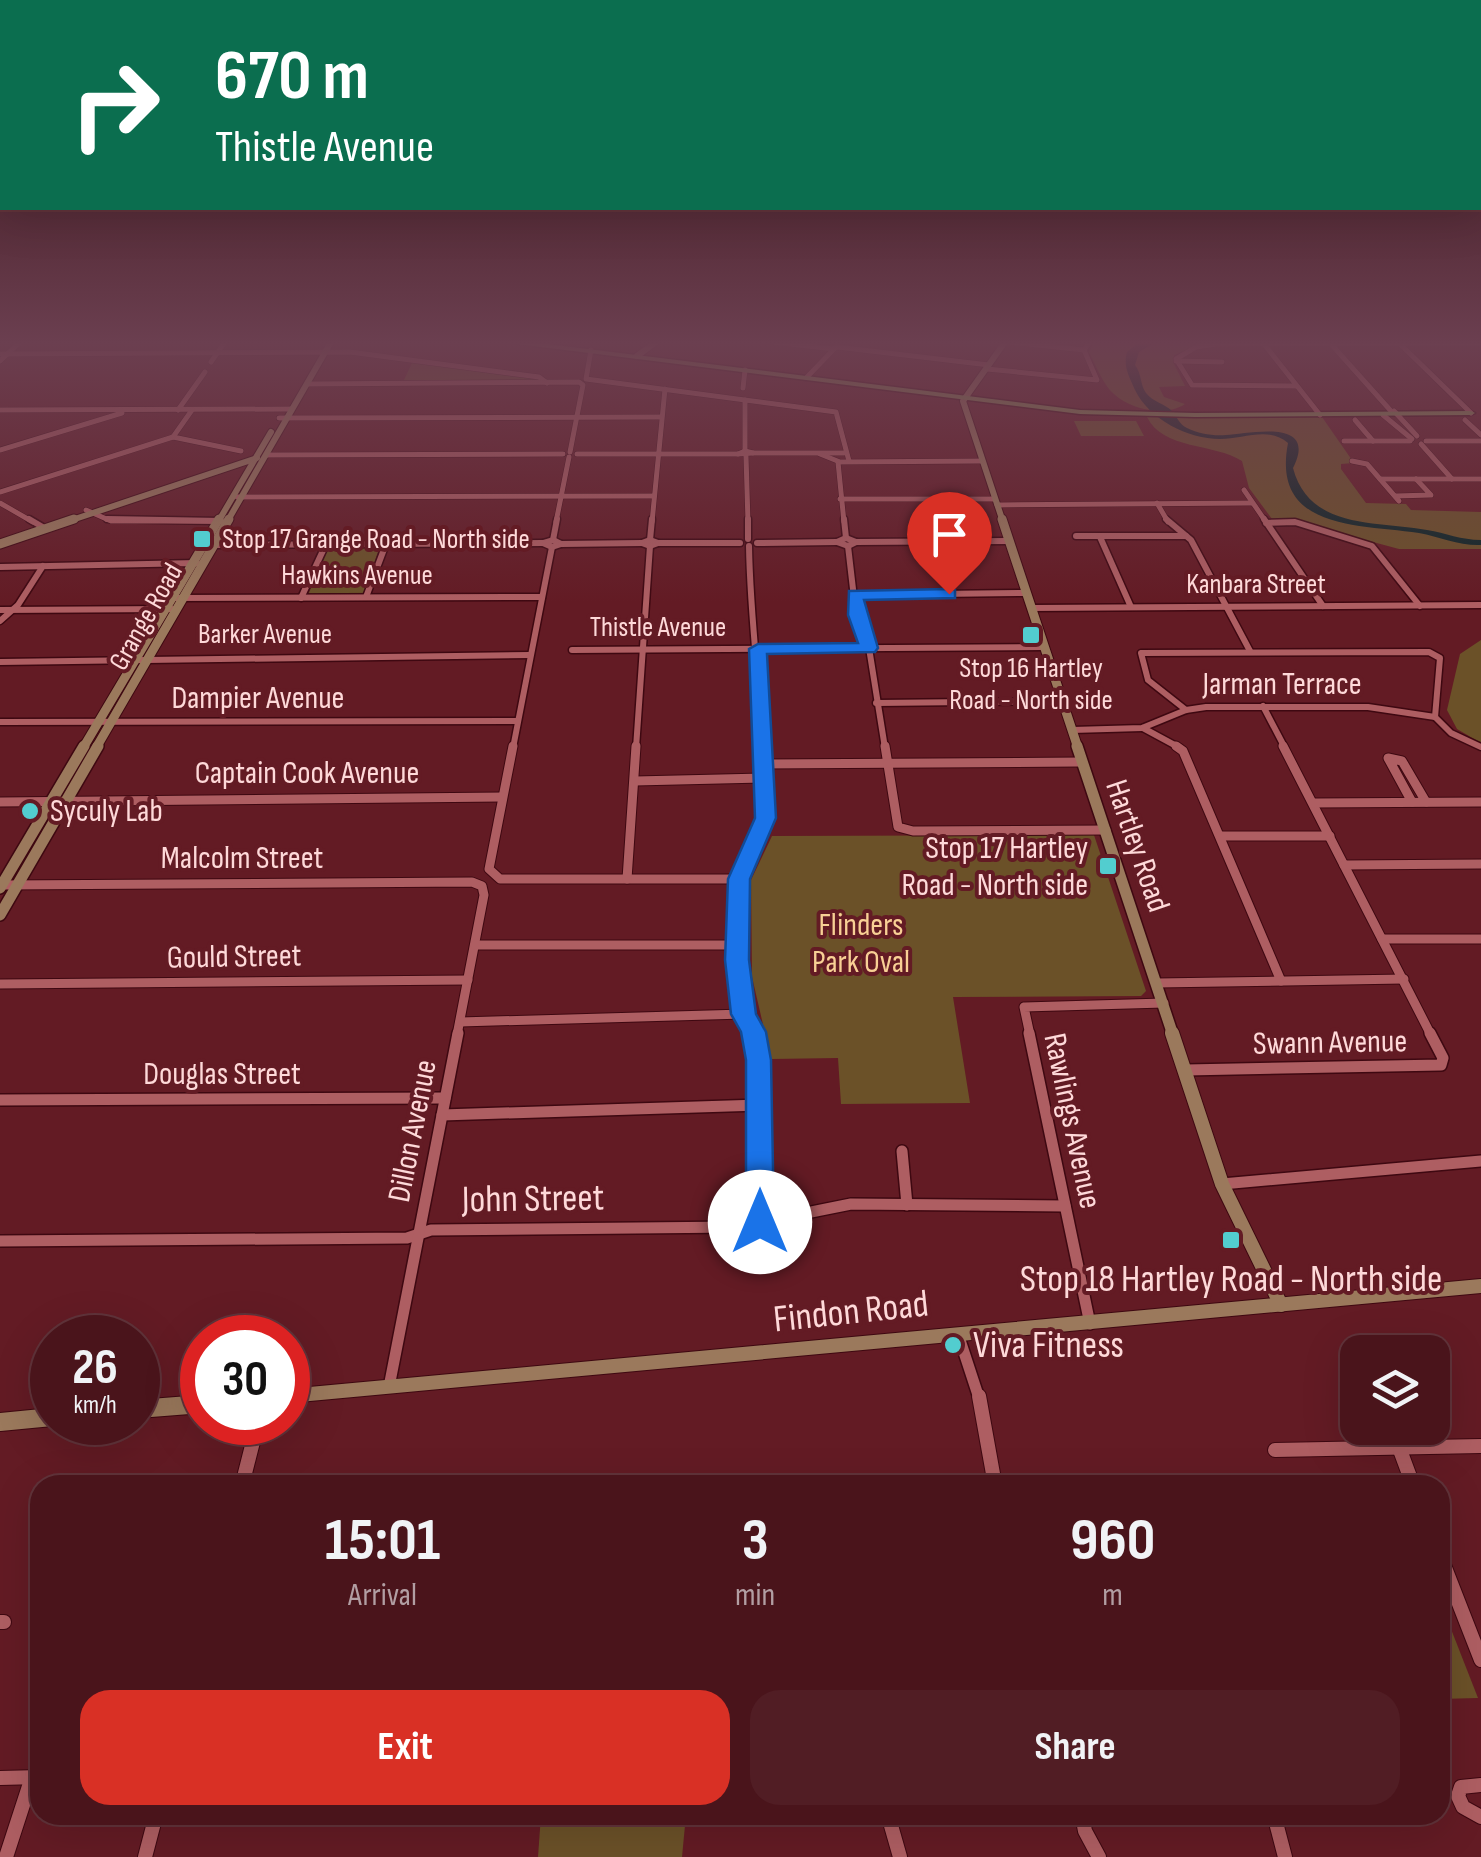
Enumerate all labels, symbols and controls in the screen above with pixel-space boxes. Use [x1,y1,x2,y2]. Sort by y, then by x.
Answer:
text: 670 m [215,35,369,119]
icon: right [50,40,180,170]
text: Thistle Avenue [215,120,434,175]
pin [907,492,992,595]
icon: arrive [922,507,977,562]
place label: Stop 17 Grange Road - North side [222,523,530,556]
marker: Stop 17 Grange Road - North side [191,528,213,550]
street label: Grange Road [102,558,190,676]
street label: Hawkins Avenue [281,559,433,592]
street label: Kanbara Street [1186,568,1326,601]
street label: Thistle Avenue [590,611,726,644]
street label: Barker Avenue [198,618,332,651]
marker: Stop 16 Hartley Road - North side [1020,624,1042,646]
place label: Stop 16 Hartley Road - North side [949,652,1113,717]
street label: Jarman Terrace [1201,665,1362,704]
street label: Dampier Avenue [172,679,344,718]
street label: Captain Cook Avenue [195,754,419,793]
street label: Hartley Road [1096,775,1178,917]
place label: Syculy Lab [50,792,163,831]
marker: Syculy Lab [19,800,41,822]
place label: Stop 17 Hartley Road - North side [901,829,1088,905]
street label: Malcolm Street [161,839,323,878]
marker: Stop 17 Hartley Road - North side [1097,855,1119,877]
park label: Flinders Park Oval [812,906,910,982]
street label: Gould Street [166,936,302,978]
street label: Swann Avenue [1253,1022,1407,1064]
street label: Rawlings Avenue [1034,1030,1110,1212]
street label: Douglas Street [143,1055,301,1094]
street label: Dillon Avenue [380,1057,446,1205]
position arrow [708,1170,812,1274]
street label: John Street [460,1175,605,1223]
marker: Stop 18 Hartley Road - North side [1220,1229,1242,1251]
place label: Stop 18 Hartley Road - North side [1020,1257,1442,1302]
street label: Findon Road [771,1281,931,1343]
speed limit sign: 30 [180,1315,310,1445]
place label: Viva Fitness [973,1323,1124,1368]
marker: Viva Fitness [942,1334,964,1356]
map controls [1340,1335,1450,1445]
button: layers [1340,1335,1450,1445]
text: 26 [72,1338,118,1398]
text: km/h [73,1390,117,1421]
text: 15:01 [325,1505,440,1577]
text: 3 [742,1505,769,1577]
text: 960 [1070,1505,1155,1577]
text: Arrival [348,1576,417,1615]
text: min [735,1576,775,1615]
text: m [1102,1576,1123,1615]
button: Exit [80,1690,730,1805]
button: Share [750,1690,1400,1805]

